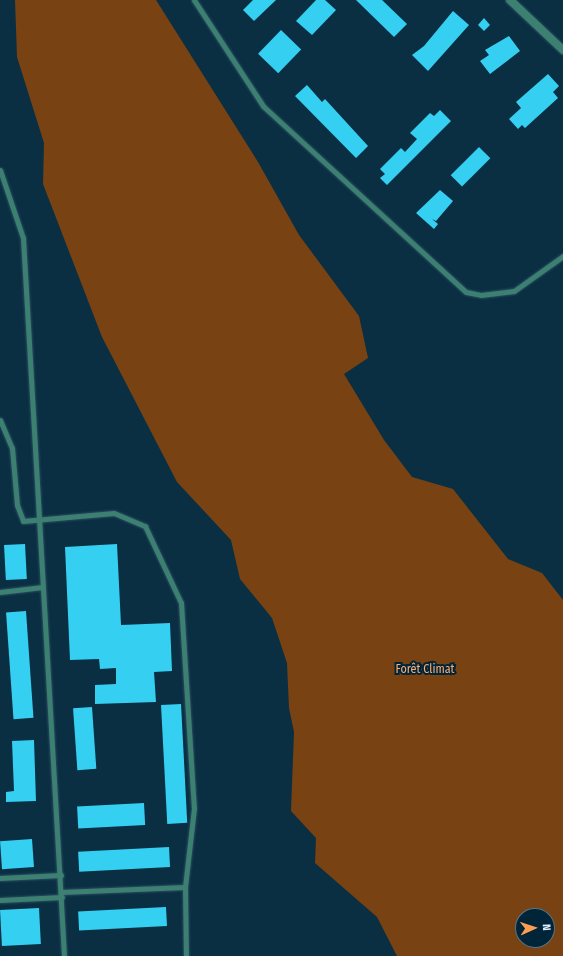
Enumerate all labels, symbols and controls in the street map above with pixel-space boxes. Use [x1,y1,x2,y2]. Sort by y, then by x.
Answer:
park label: Forêt Climat [396,663,454,677]
north arrow [515,908,555,948]
text: N [540,924,553,931]

